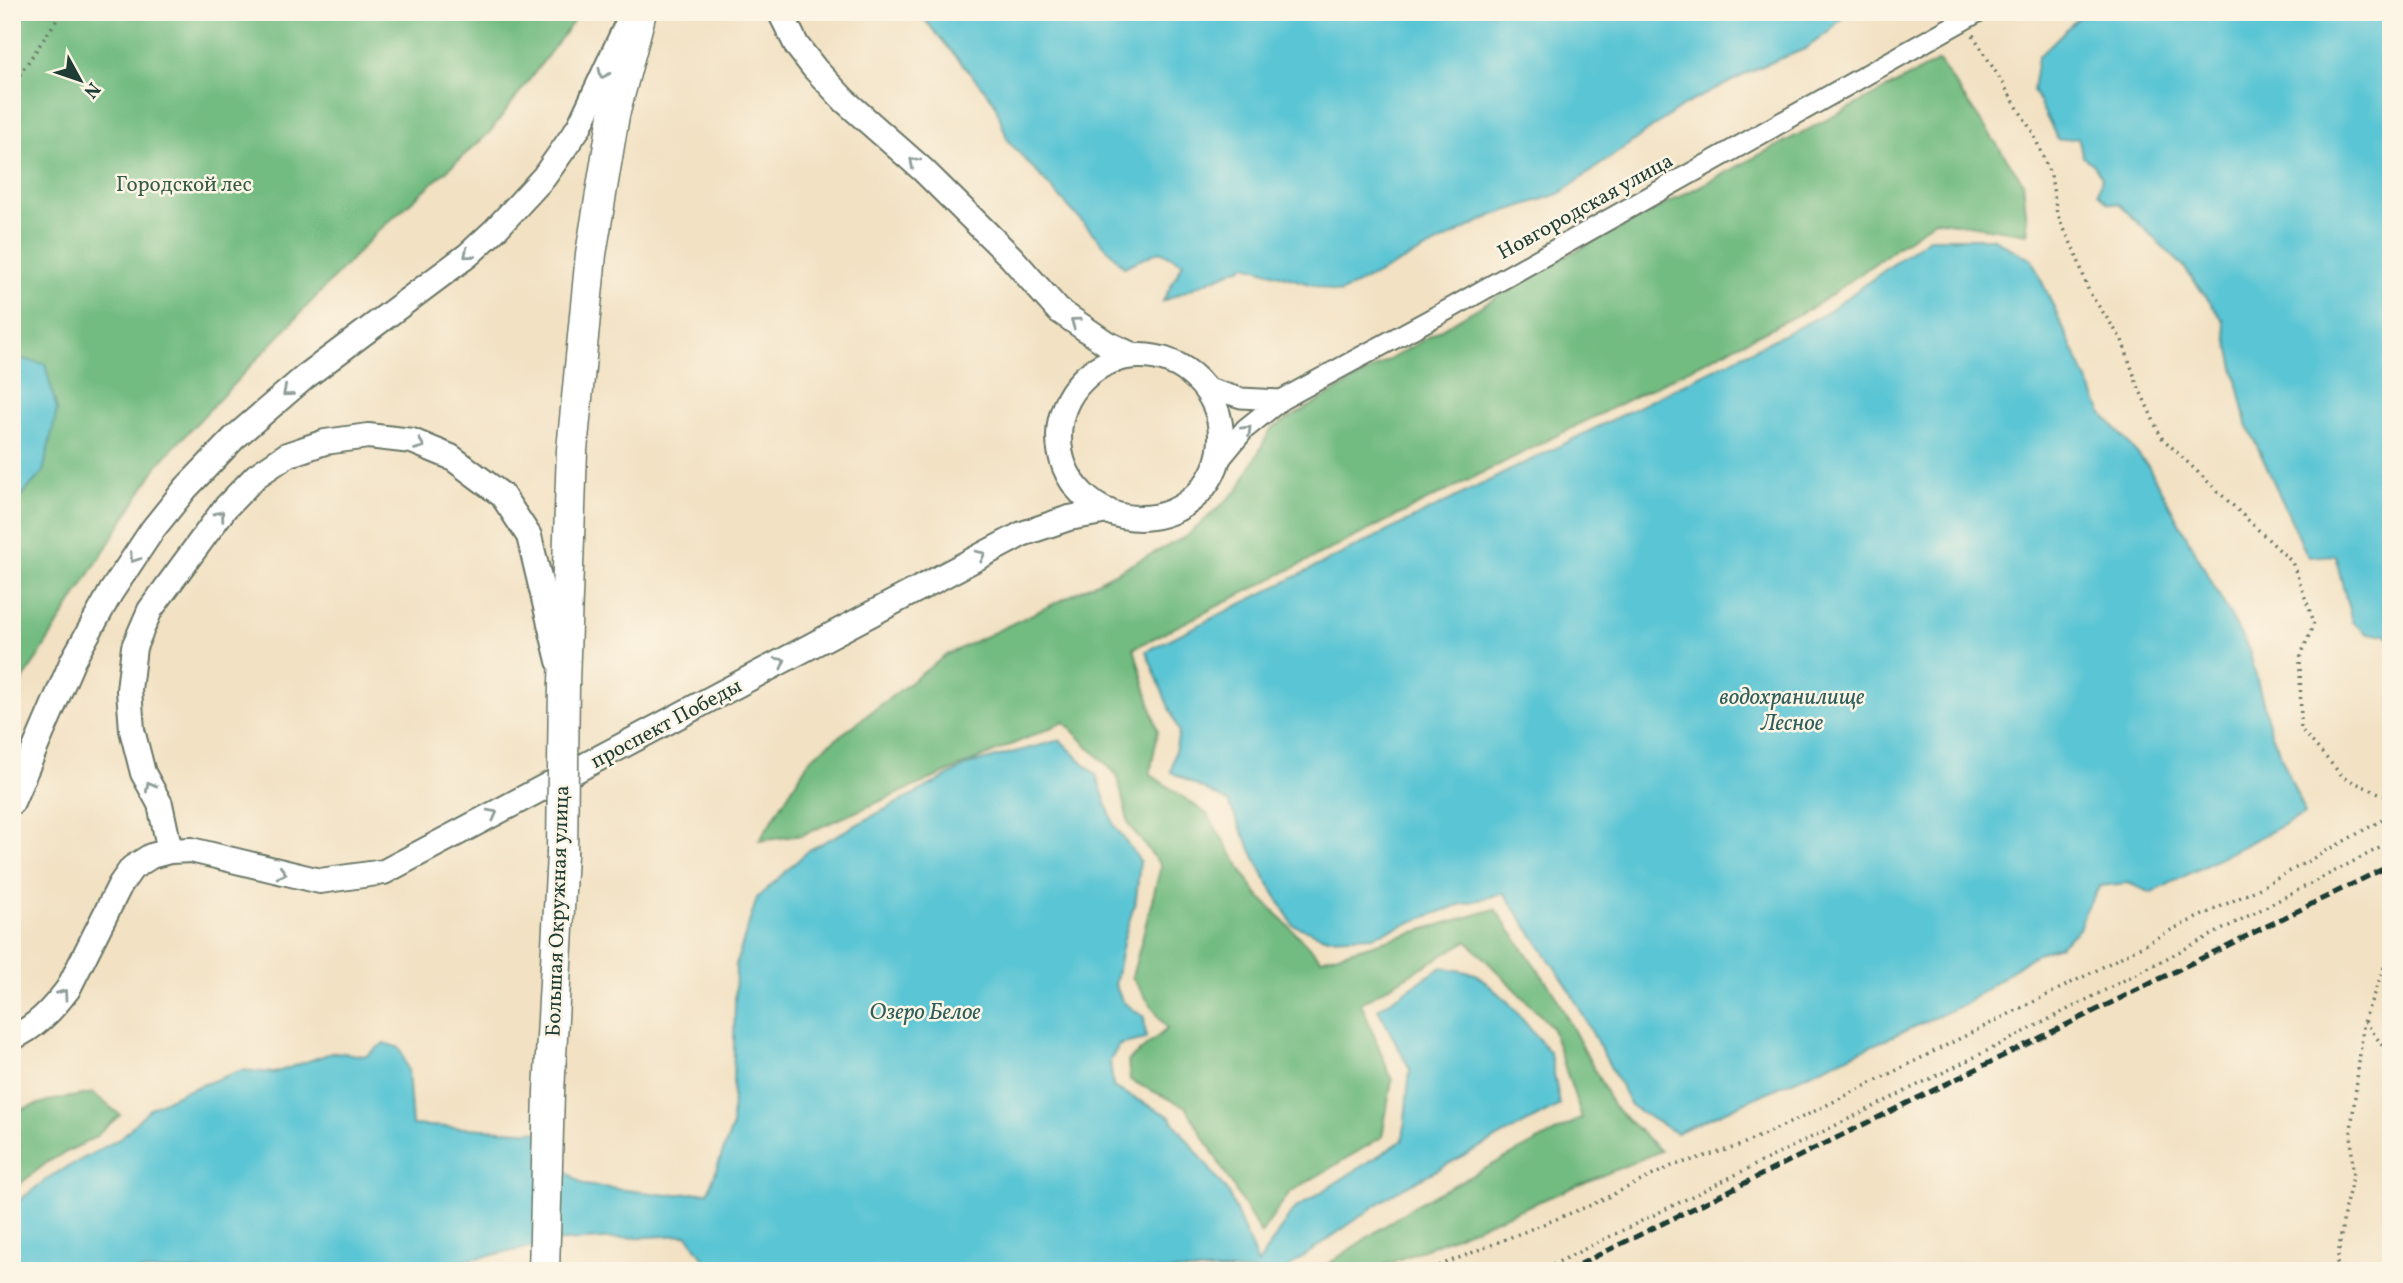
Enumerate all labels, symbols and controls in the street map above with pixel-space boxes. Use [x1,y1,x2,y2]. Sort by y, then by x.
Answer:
north arrow [46,46,116,116]
one-way arrow [598,67,612,79]
text: N [77,76,106,103]
street label: Новгородская улица [1493,147,1679,268]
one-way arrow [909,158,922,170]
park label: Городской лес [116,171,252,200]
one-way arrow [464,246,477,258]
one-way arrow [1070,318,1083,330]
one-way arrow [283,384,296,396]
one-way arrow [1238,425,1251,438]
one-way arrow [414,437,426,451]
one-way arrow [212,511,225,523]
one-way arrow [974,549,986,563]
one-way arrow [129,550,142,563]
one-way arrow [774,657,786,670]
street label: проспект Победы [586,672,748,776]
water label: водохранилище Лесное [1720,682,1865,740]
one-way arrow [145,781,159,793]
street label: Большая Окружная улица [540,785,577,1037]
one-way arrow [486,809,499,823]
one-way arrow [276,865,288,879]
one-way arrow [55,989,67,1002]
water label: Озеро Белое [869,997,981,1029]

